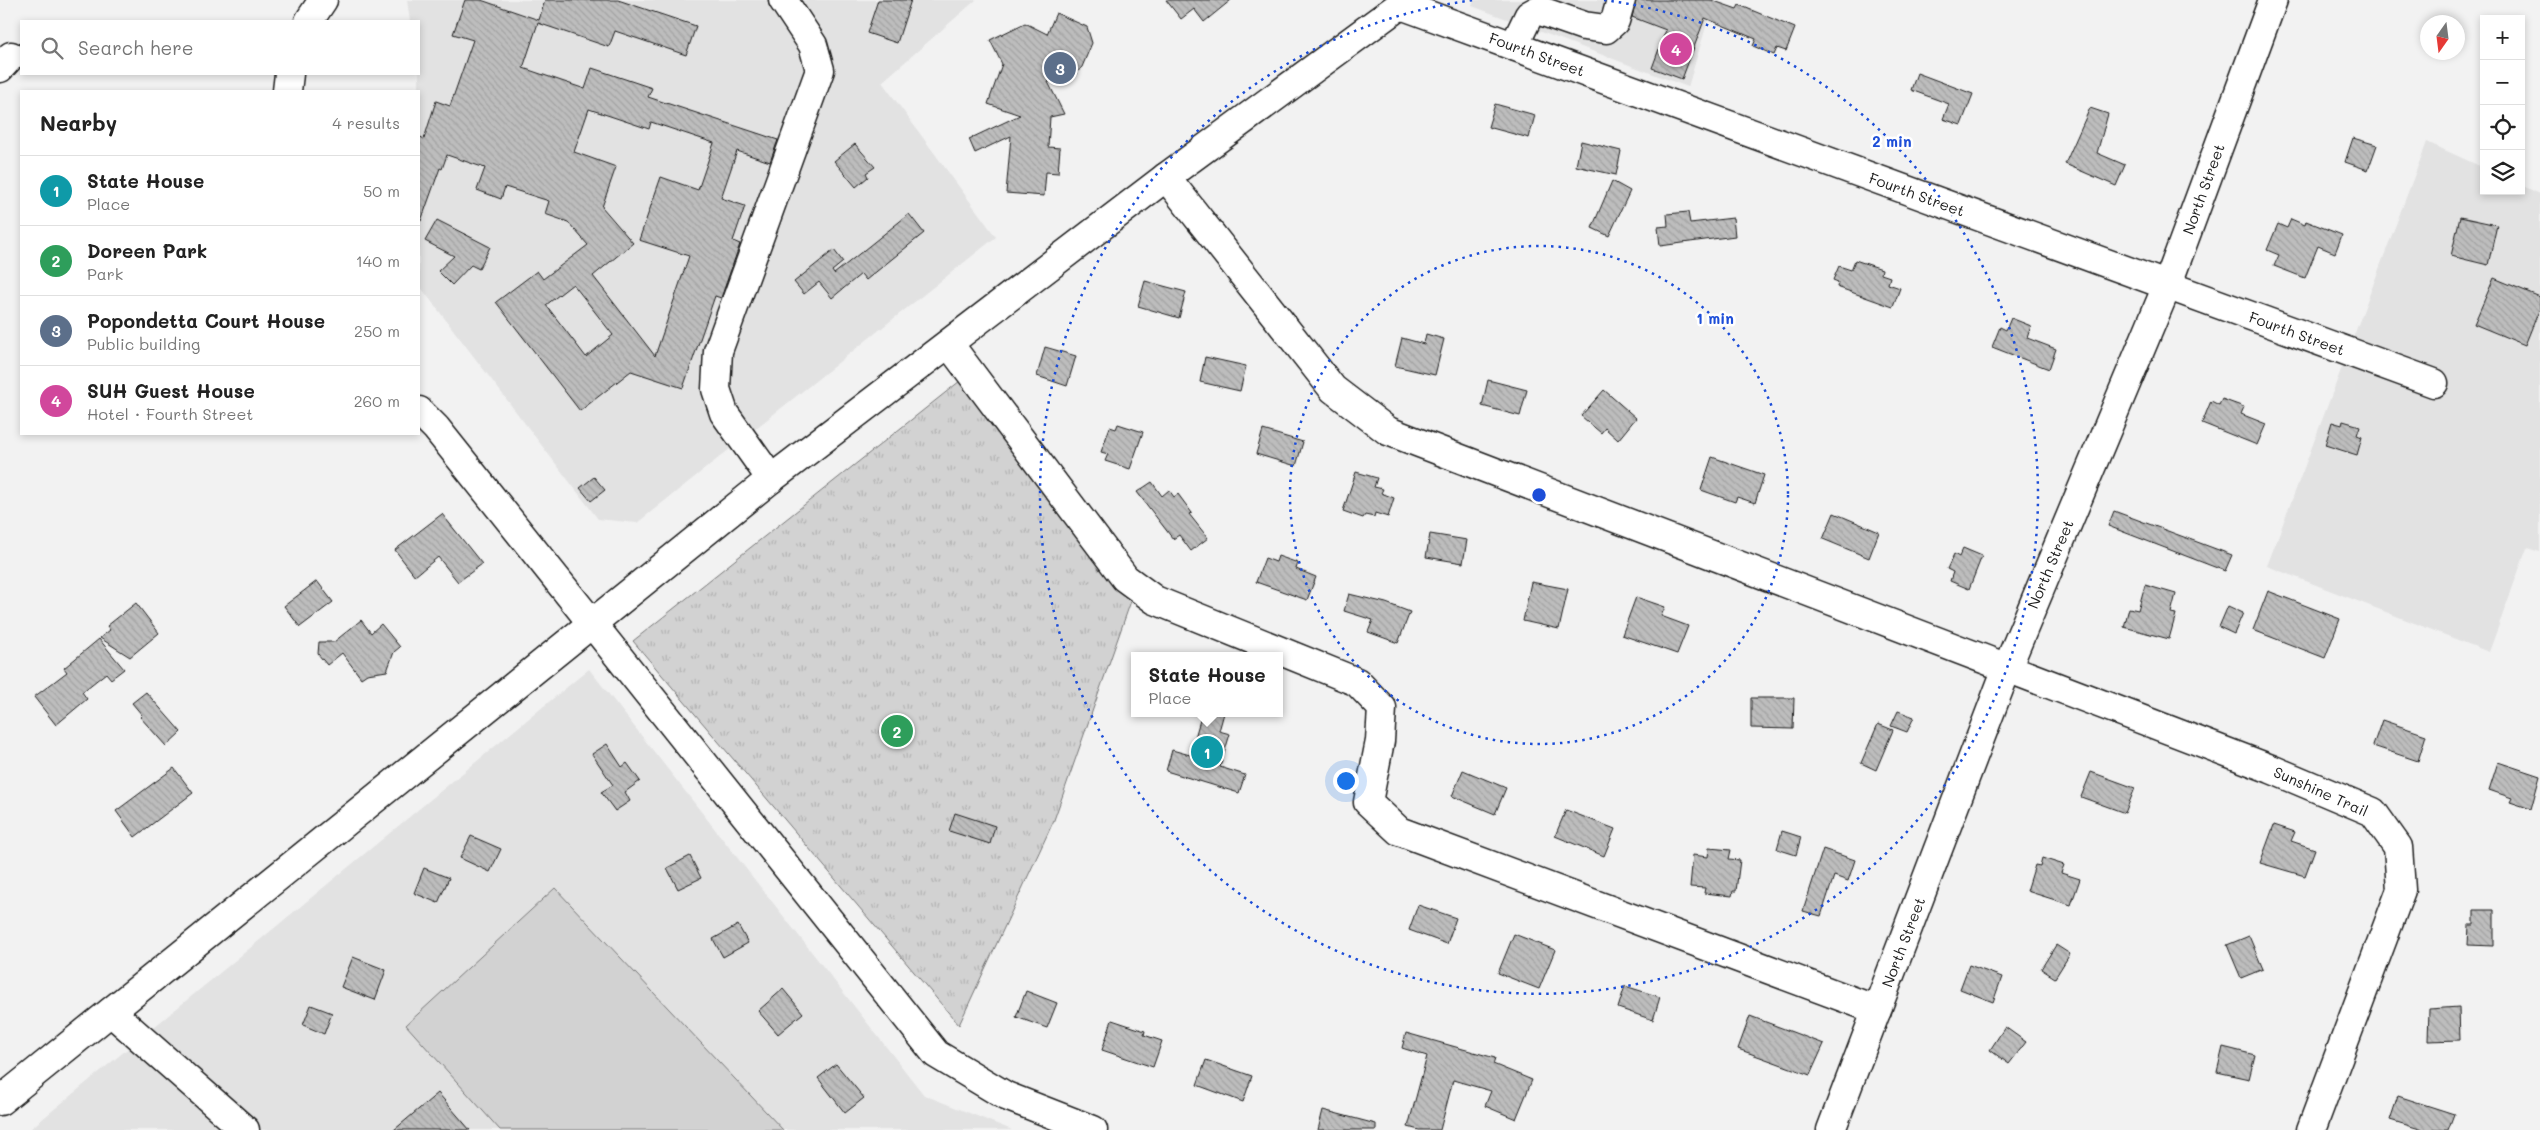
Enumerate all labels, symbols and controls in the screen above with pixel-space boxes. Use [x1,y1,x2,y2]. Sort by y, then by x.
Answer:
north arrow [2420,15,2465,60]
map controls [2480,15,2525,195]
button: + [2480,15,2525,60]
search box [20,20,420,75]
street label: Fourth Street [1486,27,1588,81]
pin: 4 [1660,30,1692,68]
icon: search [38,34,66,62]
text: Search here [78,35,194,60]
pin: 3 [1044,49,1076,87]
button: − [2480,60,2525,105]
button: locate [2480,105,2525,150]
text: Nearby [40,109,117,136]
text: 4 results [332,112,400,133]
text: 2 min [1872,131,1912,151]
street label: North Street [2177,141,2229,237]
button: layers [2480,150,2525,195]
street label: Fourth Street [1866,167,1968,221]
text: State House [87,168,204,193]
text: 1 [52,180,60,201]
text: 50 m [363,180,400,201]
text: Place [87,193,130,214]
text: Doreen Park [87,238,207,263]
text: 2 [52,250,60,271]
text: 140 m [356,250,400,271]
text: Park [87,263,123,284]
street label: Fourth Street [2246,306,2348,360]
text: Popondetta Court House [87,308,325,333]
text: 1 min [1696,308,1734,328]
text: 3 [51,320,61,341]
text: 250 m [354,320,400,341]
text: Public building [87,333,200,354]
text: SUH Guest House [87,378,255,403]
text: 4 [51,390,61,411]
text: 260 m [354,390,400,411]
text: Hotel · Fourth Street [87,403,253,424]
centre of rings [1530,486,1548,504]
street label: North Street [2022,516,2078,612]
popup [1131,652,1283,717]
text: State House [1148,662,1266,687]
text: Place [1148,687,1191,708]
pin: 2 [881,712,913,750]
pin: 1 [1191,733,1223,771]
street label: Sunshine Trail [2271,761,2371,821]
your location [1333,768,1359,794]
street label: North Street [1877,894,1929,990]

